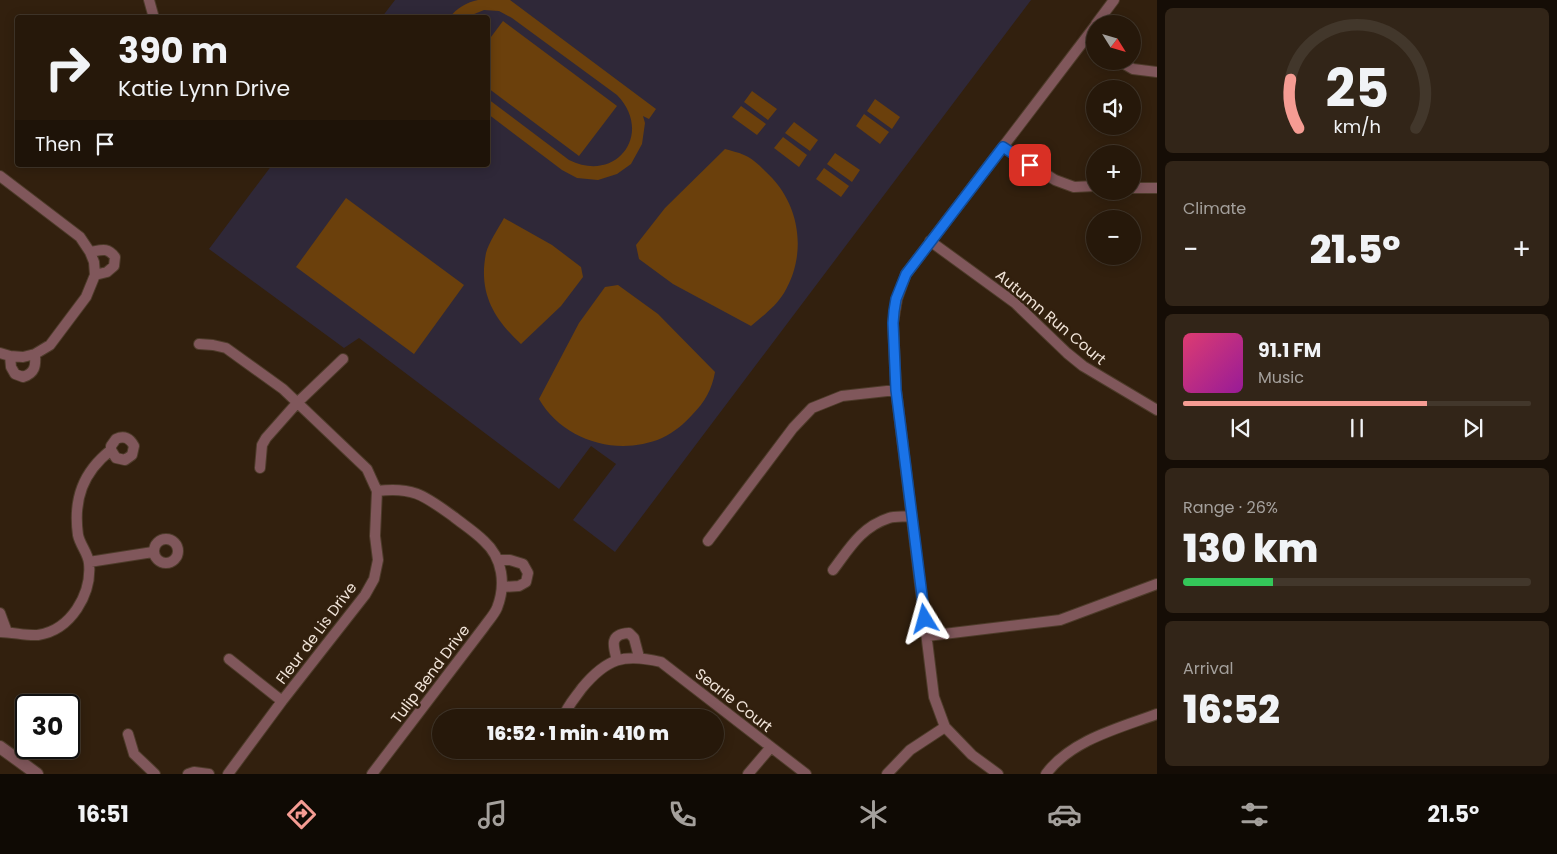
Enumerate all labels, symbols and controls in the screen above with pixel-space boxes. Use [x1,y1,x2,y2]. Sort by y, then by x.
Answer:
north arrow [1086,15,1141,70]
map controls [1086,15,1141,265]
text: 390 m [118,26,228,75]
icon: right [35,35,100,100]
text: 25 [1325,52,1389,125]
text: Katie Lynn Drive [118,73,290,104]
button: sound [1086,80,1141,135]
text: km/h [1333,114,1381,139]
icon: arrive [91,130,119,158]
text: Then [35,131,81,158]
pin [1009,144,1051,186]
button: + [1086,145,1141,200]
icon: arrive [1016,151,1044,179]
text: Climate [1183,197,1246,220]
button: − [1086,210,1141,265]
text: 21.5° [1310,223,1401,276]
text: − [1183,230,1198,269]
text: + [1512,230,1531,269]
street label: Autumn Run Court [991,265,1111,369]
text: 91.1 FM [1258,337,1321,364]
text: Music [1258,366,1304,389]
icon: previous [1227,414,1255,442]
icon: pause [1343,414,1371,442]
icon: next [1459,414,1487,442]
text: Range · 26% [1183,496,1278,519]
text: 130 km [1183,522,1318,575]
street label: Fleur de Lis Drive [271,578,361,688]
position arrow [898,592,950,644]
street label: Tulip Bend Drive [386,620,474,728]
text: Arrival [1183,657,1233,680]
street label: Searle Court [691,663,777,737]
text: 16:52 [1183,683,1280,736]
speed limit sign: 30 [15,694,80,759]
text: 16:52 · 1 min · 410 m [487,720,669,747]
icon: directions [284,797,319,832]
icon: music [475,797,510,832]
icon: phone [665,797,700,832]
icon: climate [856,797,891,832]
icon: car [1047,797,1082,832]
icon: filters [1237,797,1272,832]
text: 16:51 [78,799,129,830]
text: 21.5° [1428,799,1479,830]

